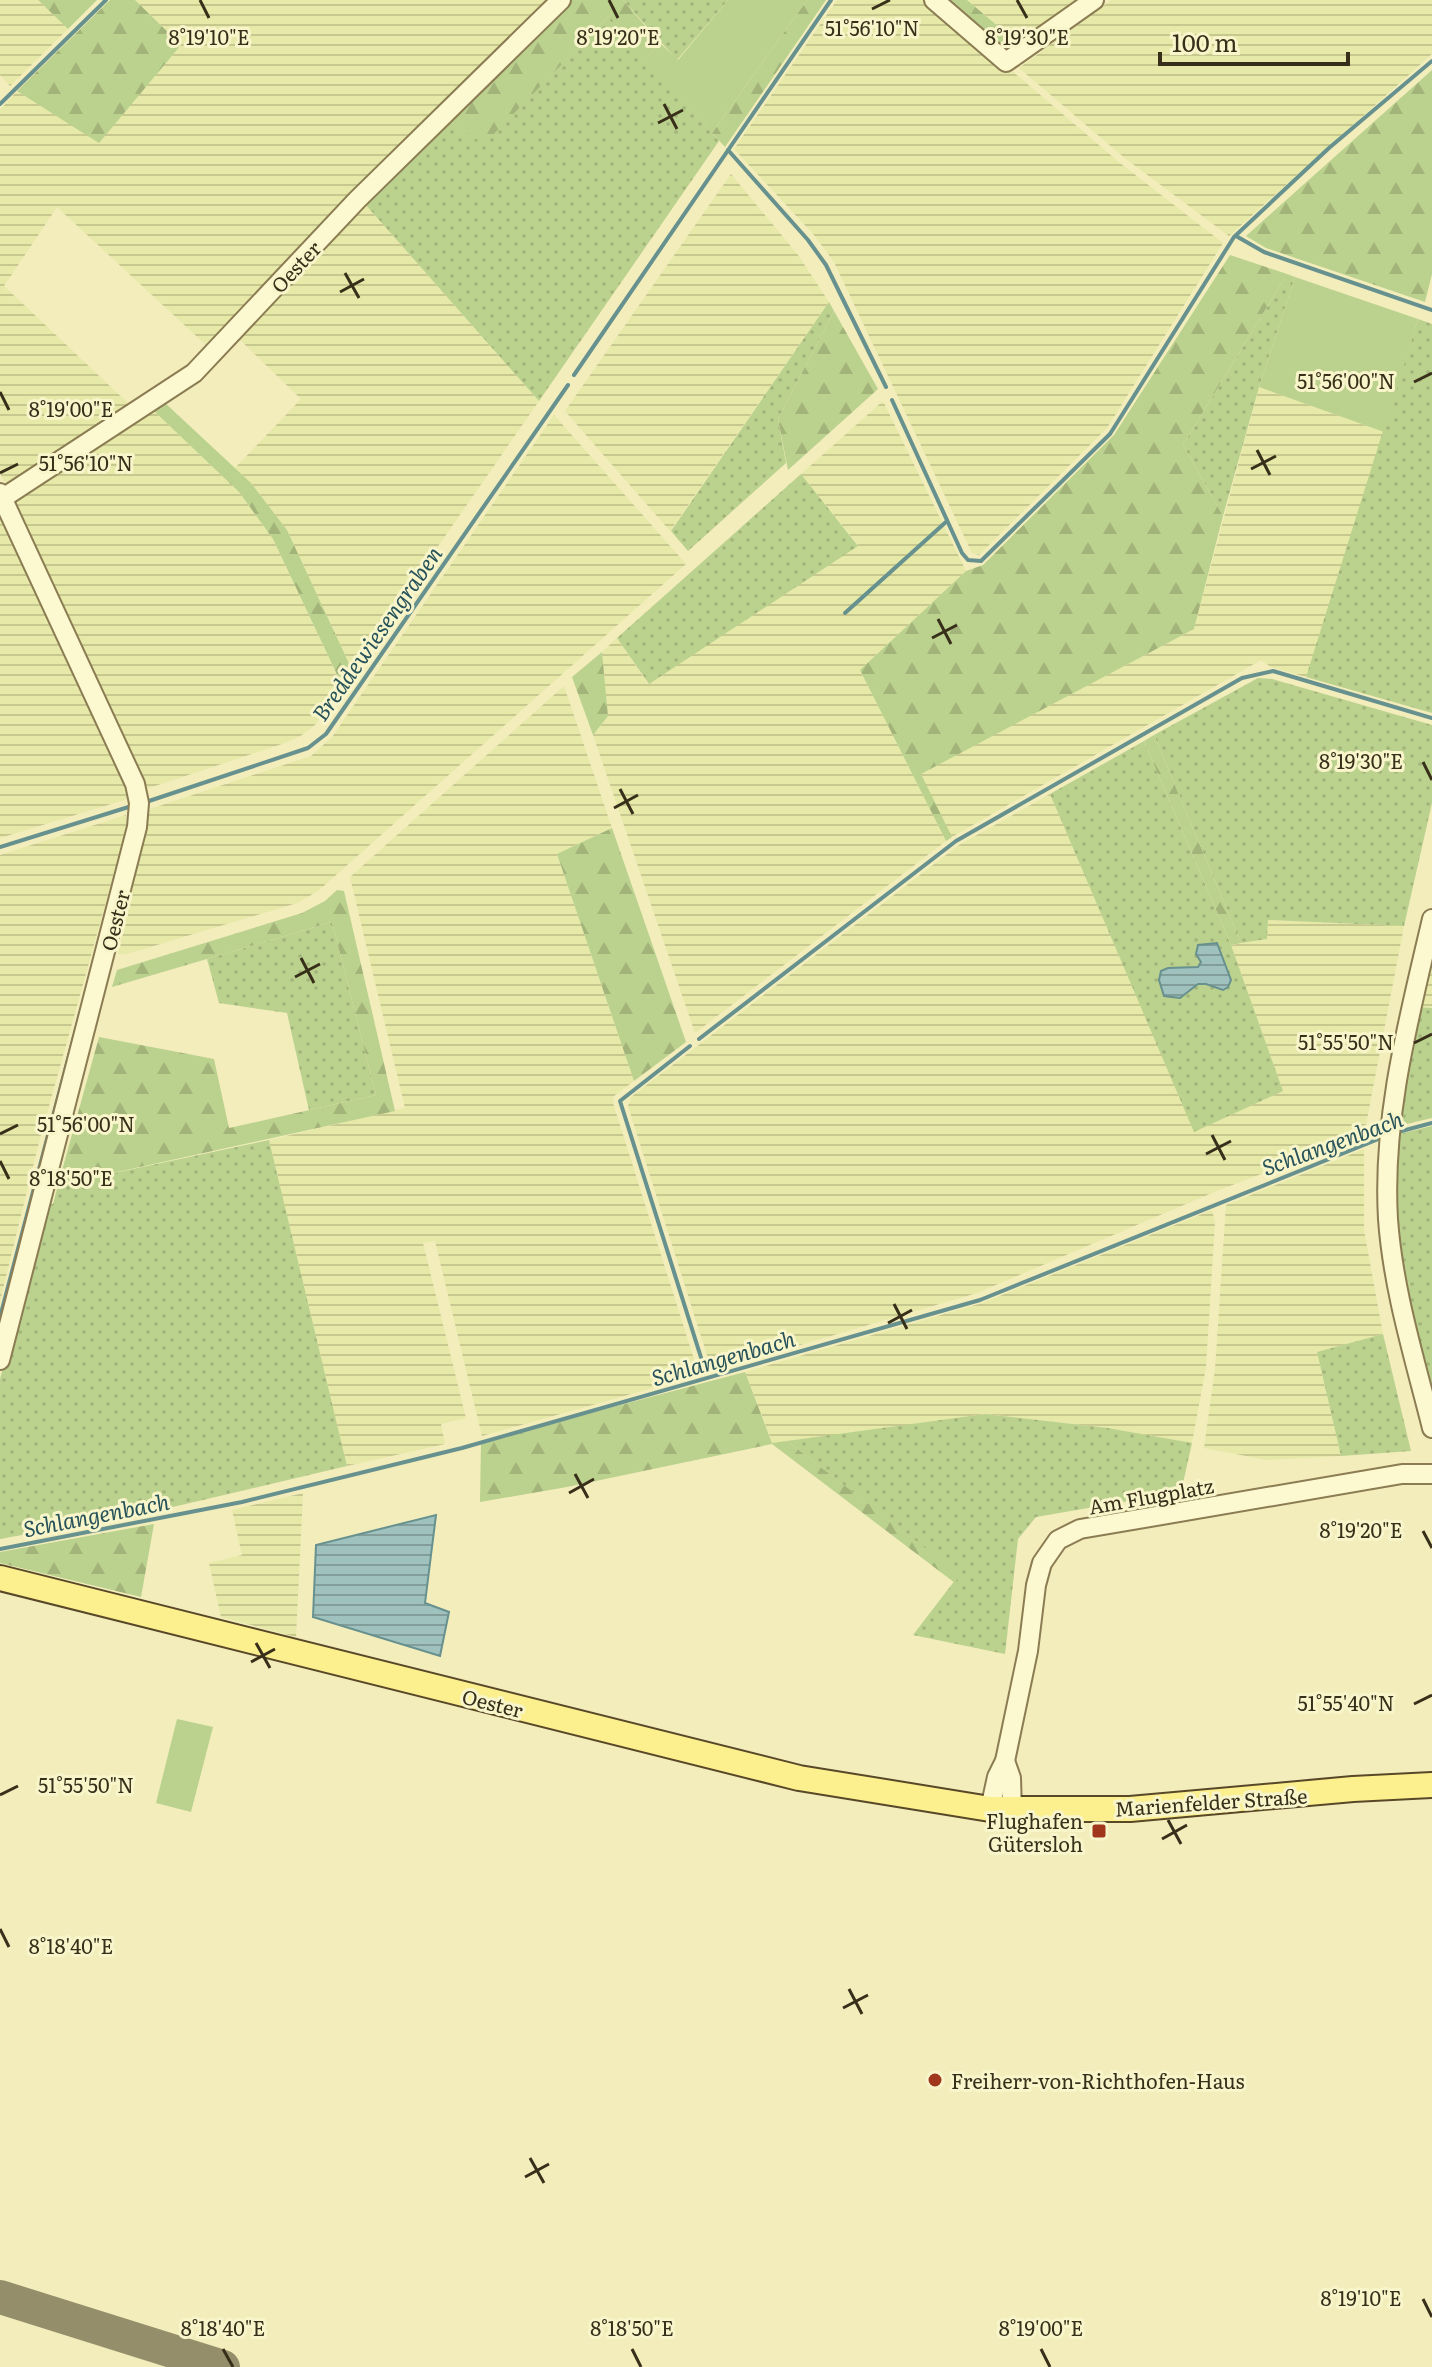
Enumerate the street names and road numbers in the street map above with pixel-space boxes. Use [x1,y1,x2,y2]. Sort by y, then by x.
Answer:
street label: Oester [263,233,327,299]
street label: Oester [92,886,136,954]
street label: Am Flugplatz [1086,1469,1216,1521]
street label: Oester [459,1680,527,1724]
street label: Marienfelder Straße [1114,1779,1308,1823]

